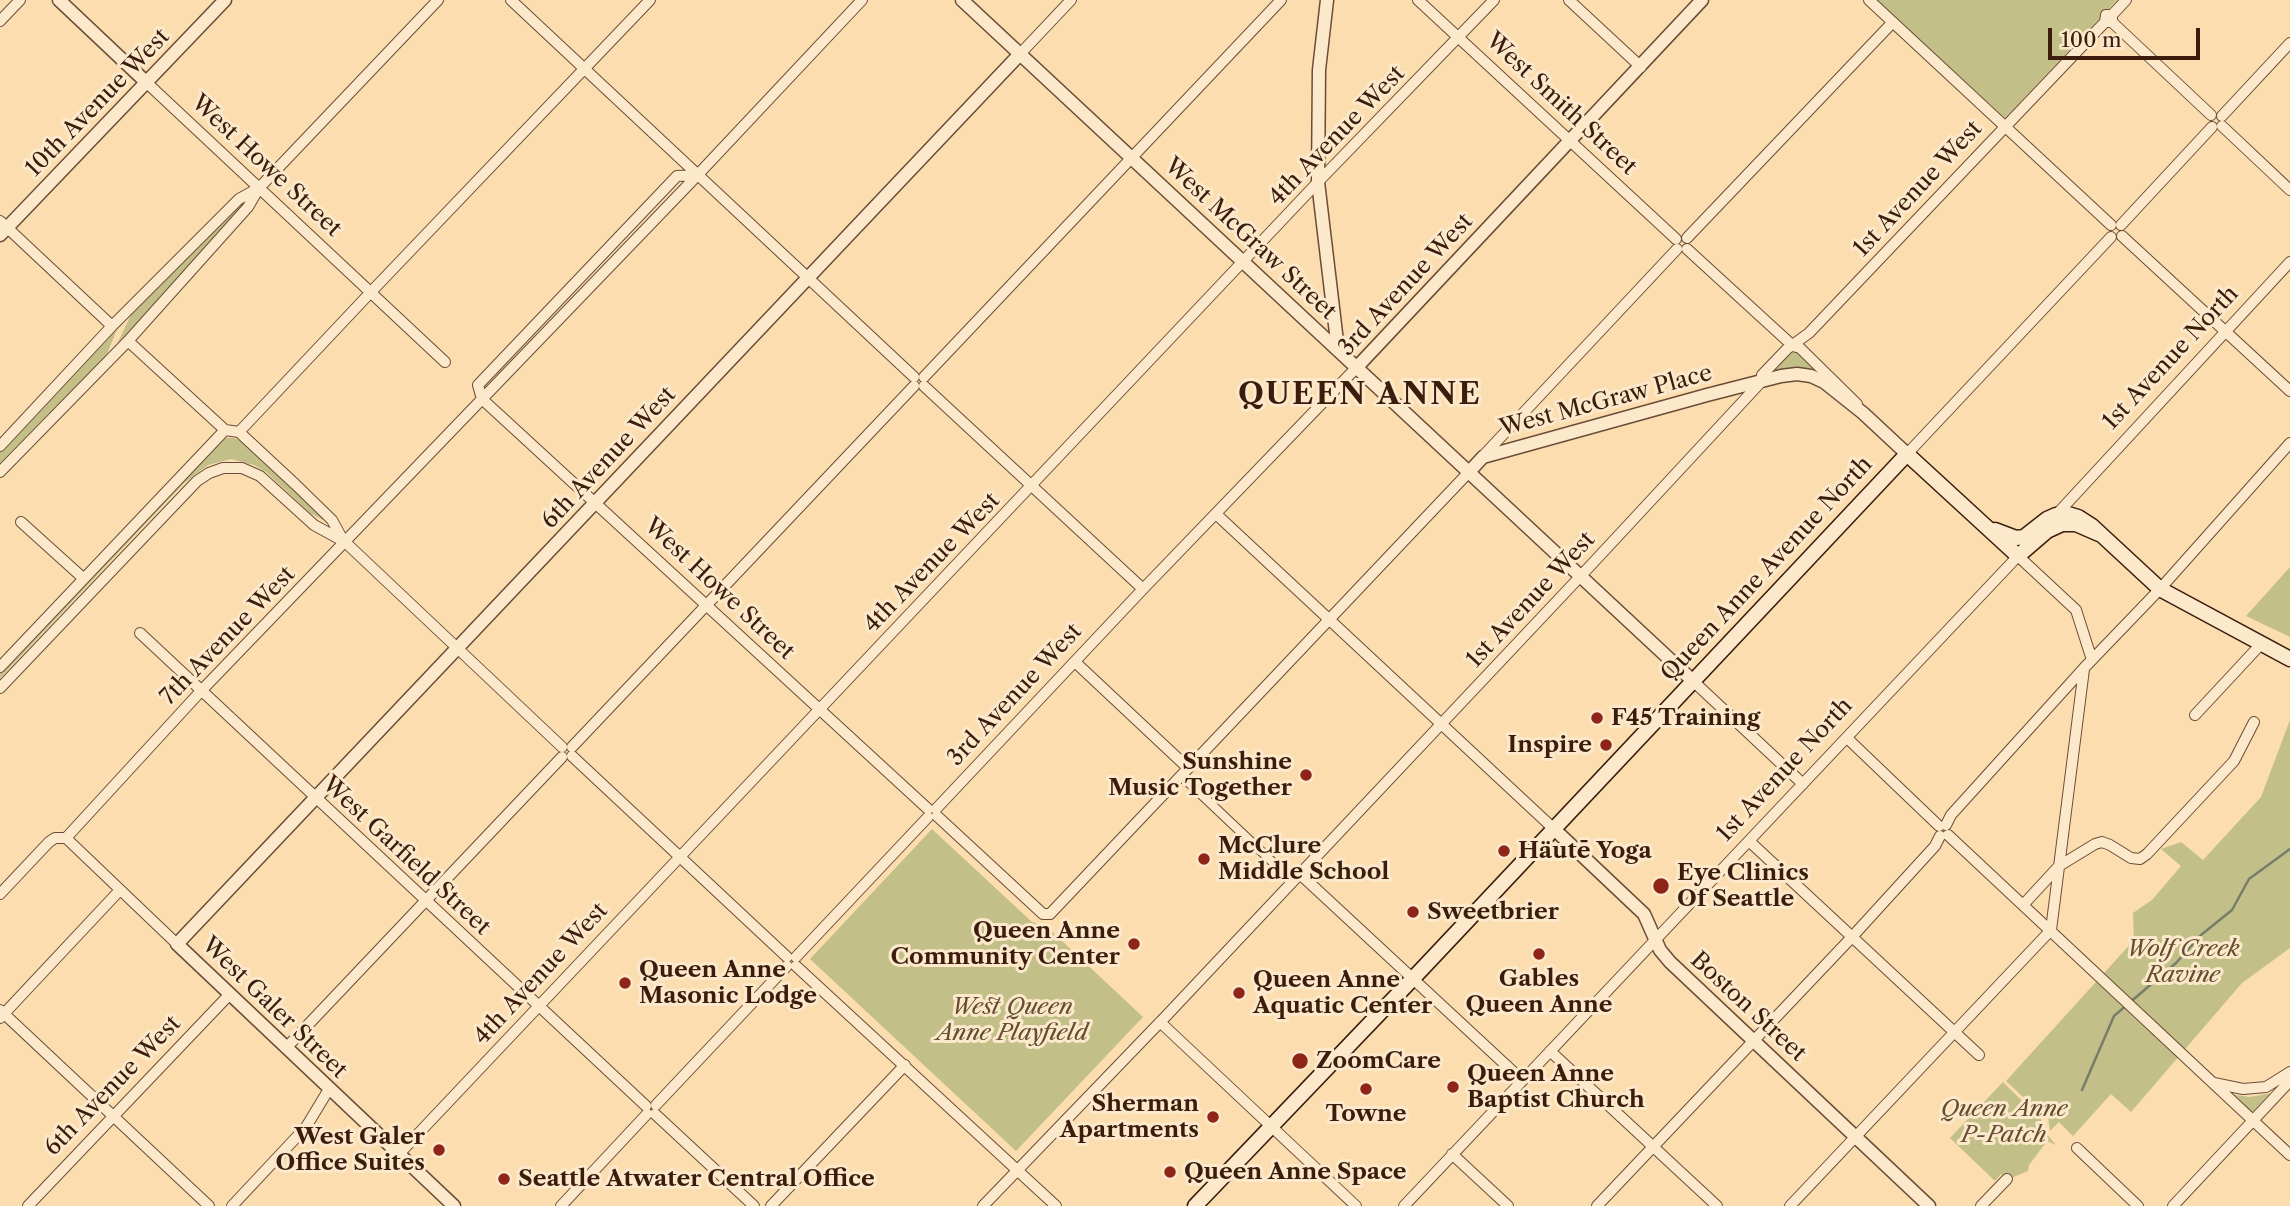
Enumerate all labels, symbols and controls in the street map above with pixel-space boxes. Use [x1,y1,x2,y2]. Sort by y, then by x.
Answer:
scale bar [2052,14,2204,58]
street label: 10th Avenue West [20,23,176,183]
street label: West Smith Street [1480,27,1642,181]
text: 100 m [2061,27,2122,52]
street label: 4th Avenue West [1263,60,1411,212]
street label: West Howe Street [185,89,347,243]
street label: 1st Avenue West [1848,115,1988,263]
street label: West McGraw Street [1158,152,1342,326]
street label: 3rd Avenue West [1333,208,1479,362]
street label: 1st Avenue North [2097,280,2245,436]
street label: West McGraw Place [1497,359,1715,443]
district label: QUEEN ANNE [1239,377,1481,413]
street label: 6th Avenue West [536,381,682,535]
street label: Queen Anne Avenue North [1656,451,1878,687]
street label: 4th Avenue West [858,487,1006,639]
street label: West Howe Street [638,512,800,666]
street label: 1st Avenue West [1461,526,1601,674]
street label: 7th Avenue West [155,561,301,711]
street label: 3rd Avenue West [942,618,1088,772]
street label: 1st Avenue North [1711,692,1859,848]
place label: F45 Training [1611,704,1760,732]
marker: F45 Training [1589,710,1605,726]
place label: Inspire [1508,731,1592,759]
marker: Inspire [1598,737,1614,753]
place label: Sunshine Music Together [1108,748,1292,802]
marker: Sunshine Music Together [1298,767,1314,783]
street label: West Garfield Street [316,771,496,941]
place label: McClure Middle School [1218,832,1389,886]
place label: Häutē Yoga [1518,837,1652,865]
marker: Häutē Yoga [1496,843,1512,859]
marker: McClure Middle School [1196,851,1212,867]
place label: Eye Clinics Of Seattle [1677,859,1809,913]
marker: Eye Clinics Of Seattle [1651,876,1671,896]
street label: 4th Avenue West [468,897,614,1051]
place label: Sweetbrier [1427,898,1559,926]
marker: Sweetbrier [1405,904,1421,920]
place label: Queen Anne Community Center [891,917,1120,971]
street label: West Galer Street [195,932,353,1084]
park label: Wolf Creek Ravine [2126,935,2240,989]
marker: Queen Anne Community Center [1126,936,1142,952]
marker: Gables Queen Anne [1531,946,1547,962]
street label: Boston Street [1684,946,1812,1068]
place label: Queen Anne Masonic Lodge [639,956,817,1010]
place label: Gables Queen Anne [1465,965,1613,1019]
place label: Queen Anne Aquatic Center [1253,966,1432,1020]
marker: Queen Anne Masonic Lodge [617,975,633,991]
marker: Queen Anne Aquatic Center [1231,985,1247,1001]
park label: West Queen Anne Playfield [936,993,1088,1047]
street label: 6th Avenue West [39,1010,187,1162]
place label: ZoomCare [1316,1047,1441,1075]
marker: ZoomCare [1290,1051,1310,1071]
place label: Queen Anne Baptist Church [1467,1060,1645,1114]
marker: Queen Anne Baptist Church [1445,1079,1461,1095]
marker: Towne [1358,1081,1374,1097]
place label: Sherman Apartments [1060,1090,1199,1144]
park label: Queen Anne P-Patch [1940,1095,2068,1149]
place label: Towne [1325,1100,1407,1128]
marker: Sherman Apartments [1205,1109,1221,1125]
place label: West Galer Office Suites [276,1123,425,1177]
marker: West Galer Office Suites [431,1142,447,1158]
place label: Queen Anne Space [1184,1158,1407,1186]
marker: Queen Anne Space [1162,1164,1178,1180]
place label: Seattle Atwater Central Office [518,1165,875,1193]
marker: Seattle Atwater Central Office [496,1171,512,1187]

